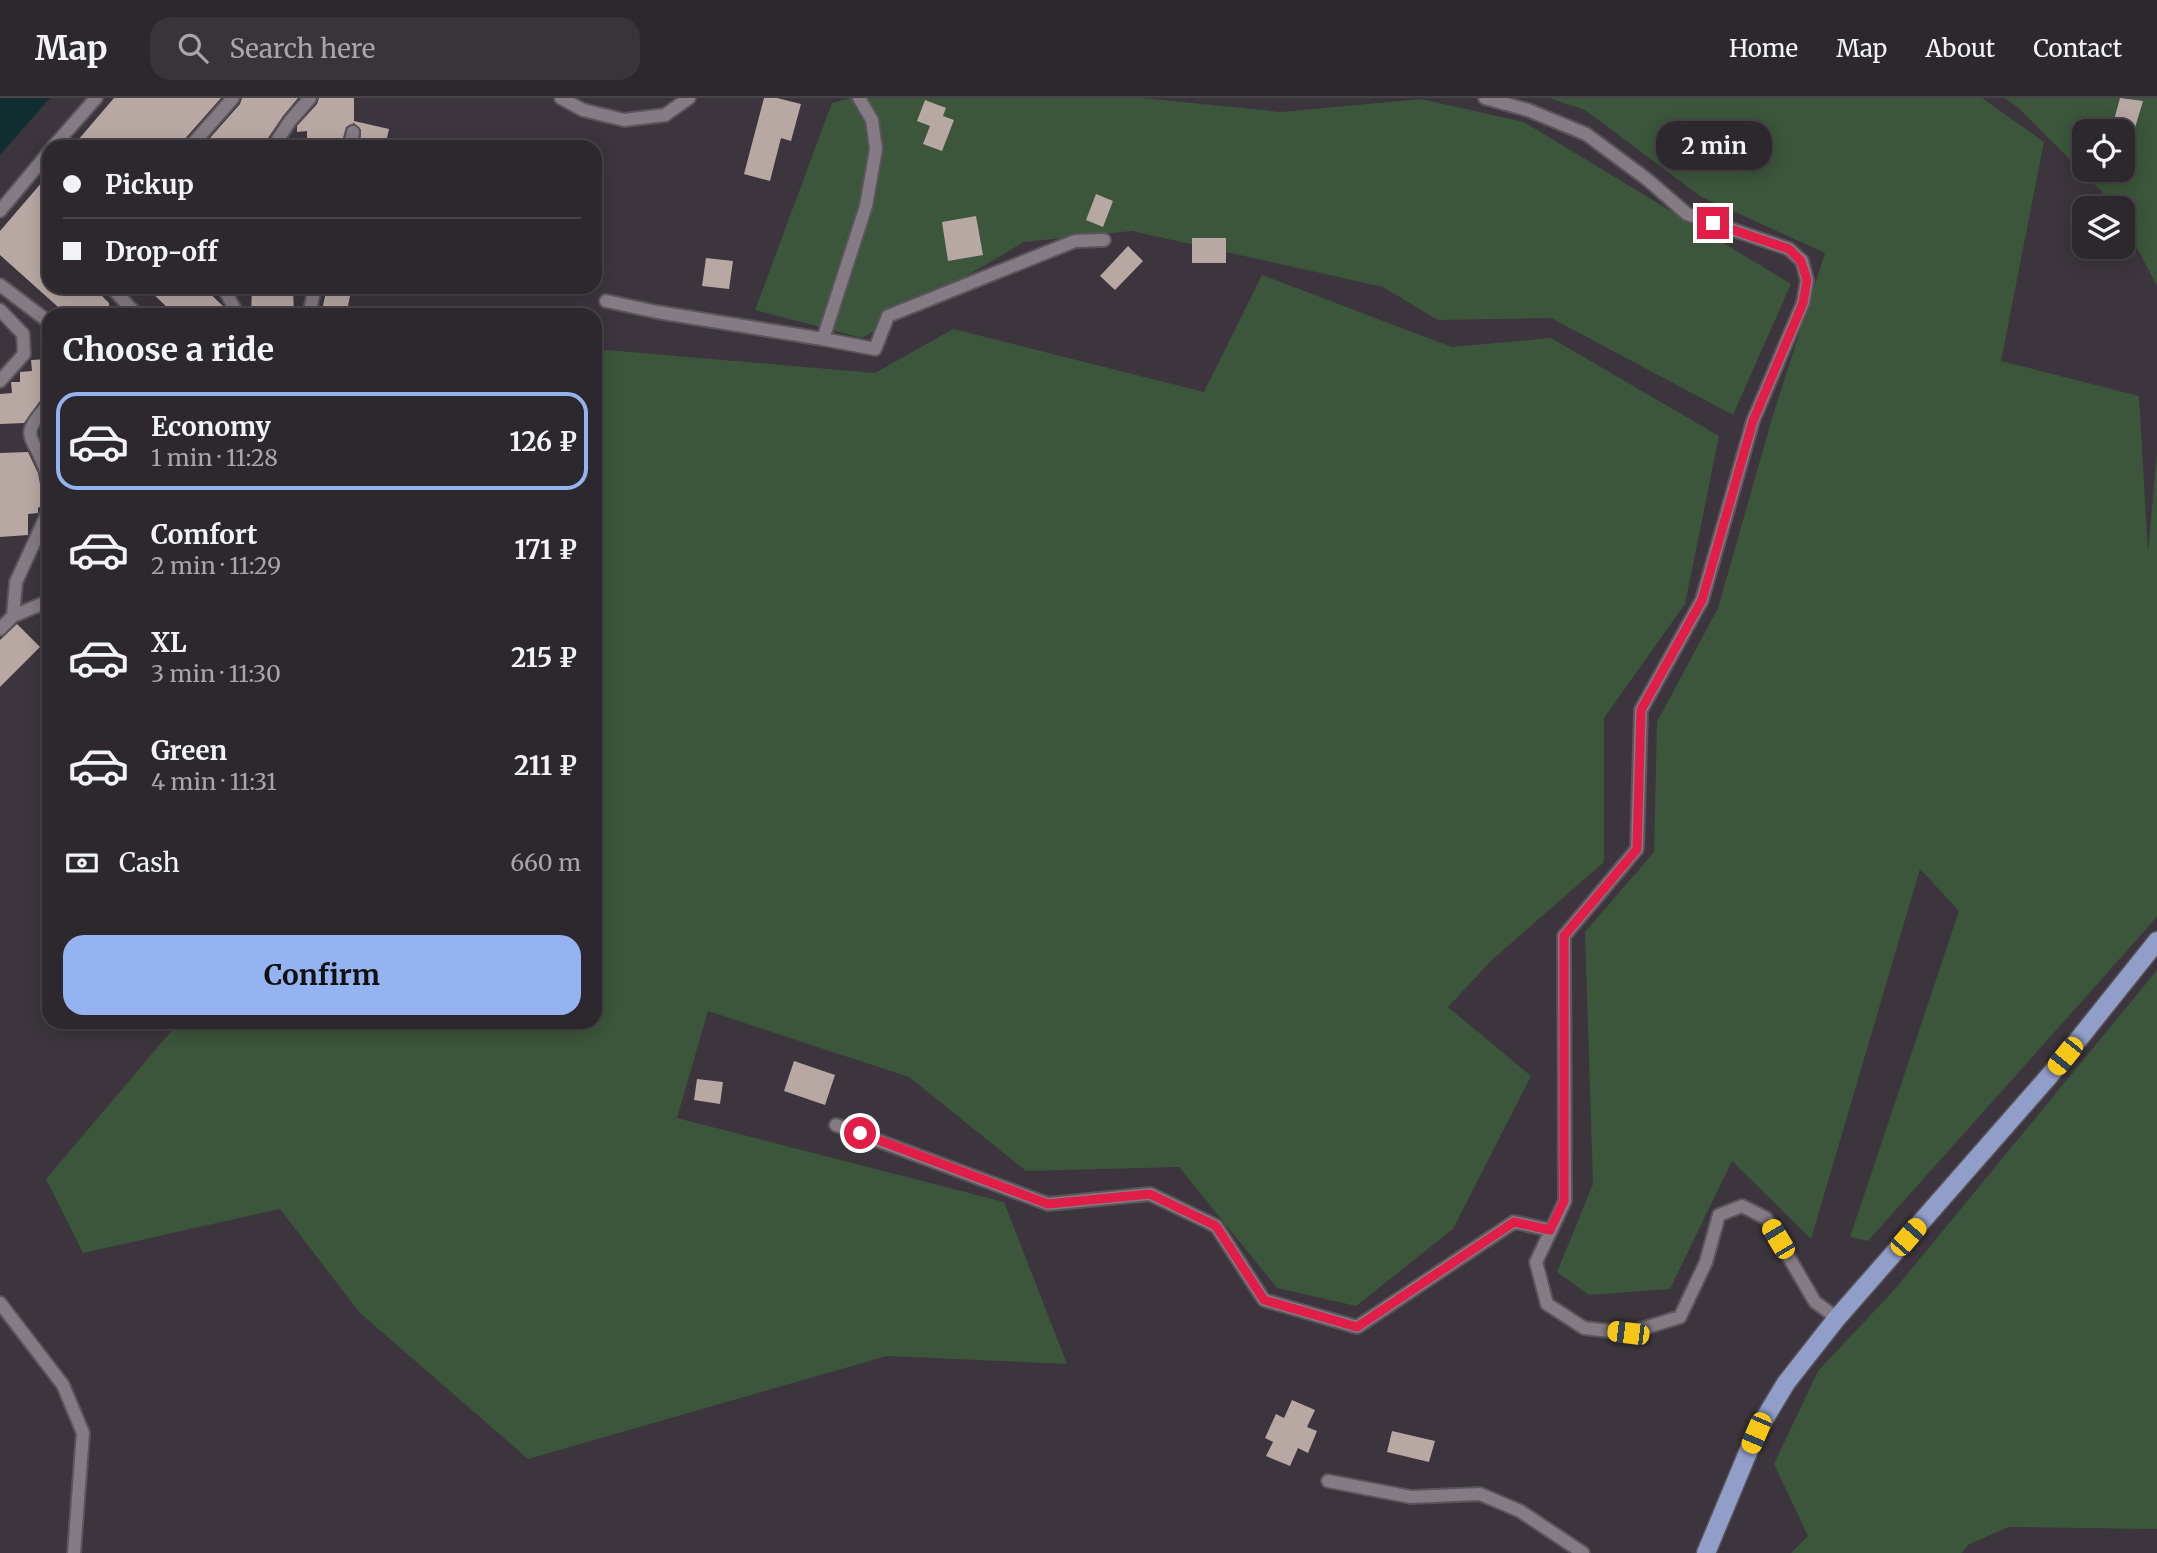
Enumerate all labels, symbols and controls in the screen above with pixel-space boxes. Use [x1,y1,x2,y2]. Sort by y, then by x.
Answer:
search box [150,17,640,80]
text: Map [35,28,108,69]
icon: search [174,29,212,67]
text: Search here [230,32,375,65]
text: Home [1729,33,1798,64]
text: Map [1836,33,1887,64]
text: About [1925,33,1995,64]
text: Contact [2033,33,2122,64]
map controls [2072,119,2135,259]
button: locate [2072,119,2135,182]
callout: 2 min [1655,122,1771,170]
text: 2 min [1681,131,1747,160]
text: Pickup [105,168,194,201]
button: layers [2072,196,2135,259]
route end [1697,207,1729,239]
text: Drop-off [105,235,218,268]
text: Choose a ride [63,330,274,370]
icon: car [67,410,130,473]
text: Economy [151,410,271,443]
text: 126 ₽ [509,425,577,458]
text: 1 min · 11:28 [151,443,278,472]
icon: car [67,518,130,581]
text: Comfort [151,518,257,551]
text: 171 ₽ [514,533,577,566]
text: 2 min · 11:29 [151,551,281,580]
icon: car [67,626,130,689]
text: XL [151,626,187,659]
text: 215 ₽ [511,641,577,674]
text: 3 min · 11:30 [151,659,281,688]
icon: car [67,734,130,797]
text: Green [151,734,227,767]
text: 211 ₽ [514,749,577,782]
text: 4 min · 11:31 [151,767,277,796]
icon: cash [63,844,101,882]
text: Cash [119,846,180,879]
text: 660 m [510,848,581,877]
button: Confirm [63,935,581,1015]
car [2044,1033,2087,1079]
route start [844,1117,876,1149]
car [1887,1214,1930,1260]
car [1759,1216,1798,1262]
car [1606,1320,1651,1346]
car [1739,1410,1774,1456]

